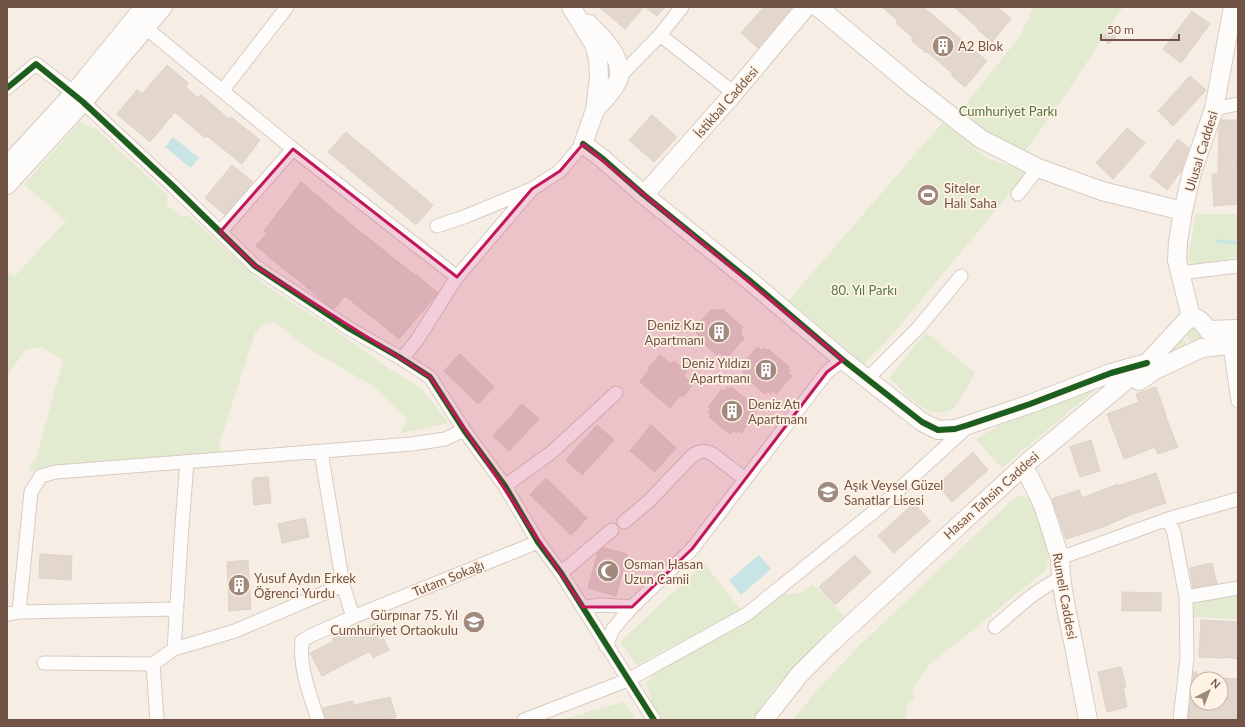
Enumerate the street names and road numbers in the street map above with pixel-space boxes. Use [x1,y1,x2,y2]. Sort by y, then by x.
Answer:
street label: İstikbal Caddesi [691,63,761,141]
street label: Ulusal Caddesi [1181,109,1221,193]
street label: Hasan Tahsin Caddesi [940,448,1042,542]
street label: Rumeli Caddesi [1050,552,1080,640]
street label: Tutam Sokağı [410,556,486,600]

